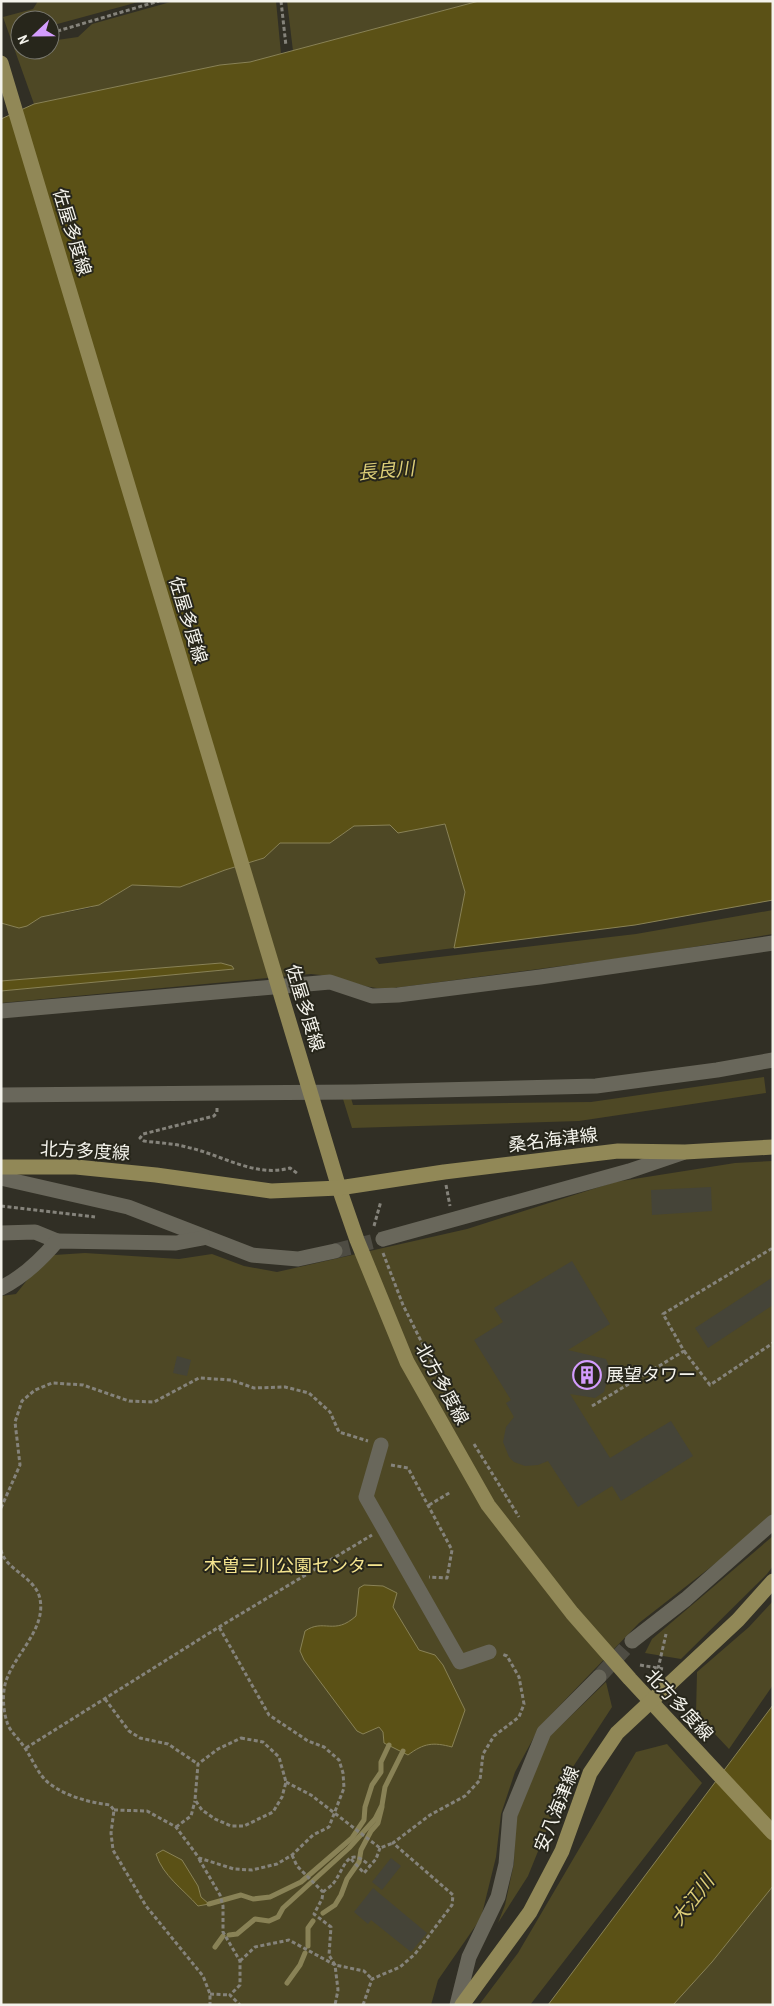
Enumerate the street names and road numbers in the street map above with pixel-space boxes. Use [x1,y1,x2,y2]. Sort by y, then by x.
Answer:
street label: 佐屋多度線 [47,185,98,279]
street label: 佐屋多度線 [163,573,214,667]
street label: 佐屋多度線 [280,961,331,1055]
street label: 桑名海津線 [507,1122,599,1157]
street label: 北方多度線 [39,1136,131,1165]
street label: 北方多度線 [410,1338,475,1429]
street label: 北方多度線 [640,1663,719,1746]
street label: 安八海津線 [528,1762,585,1855]

